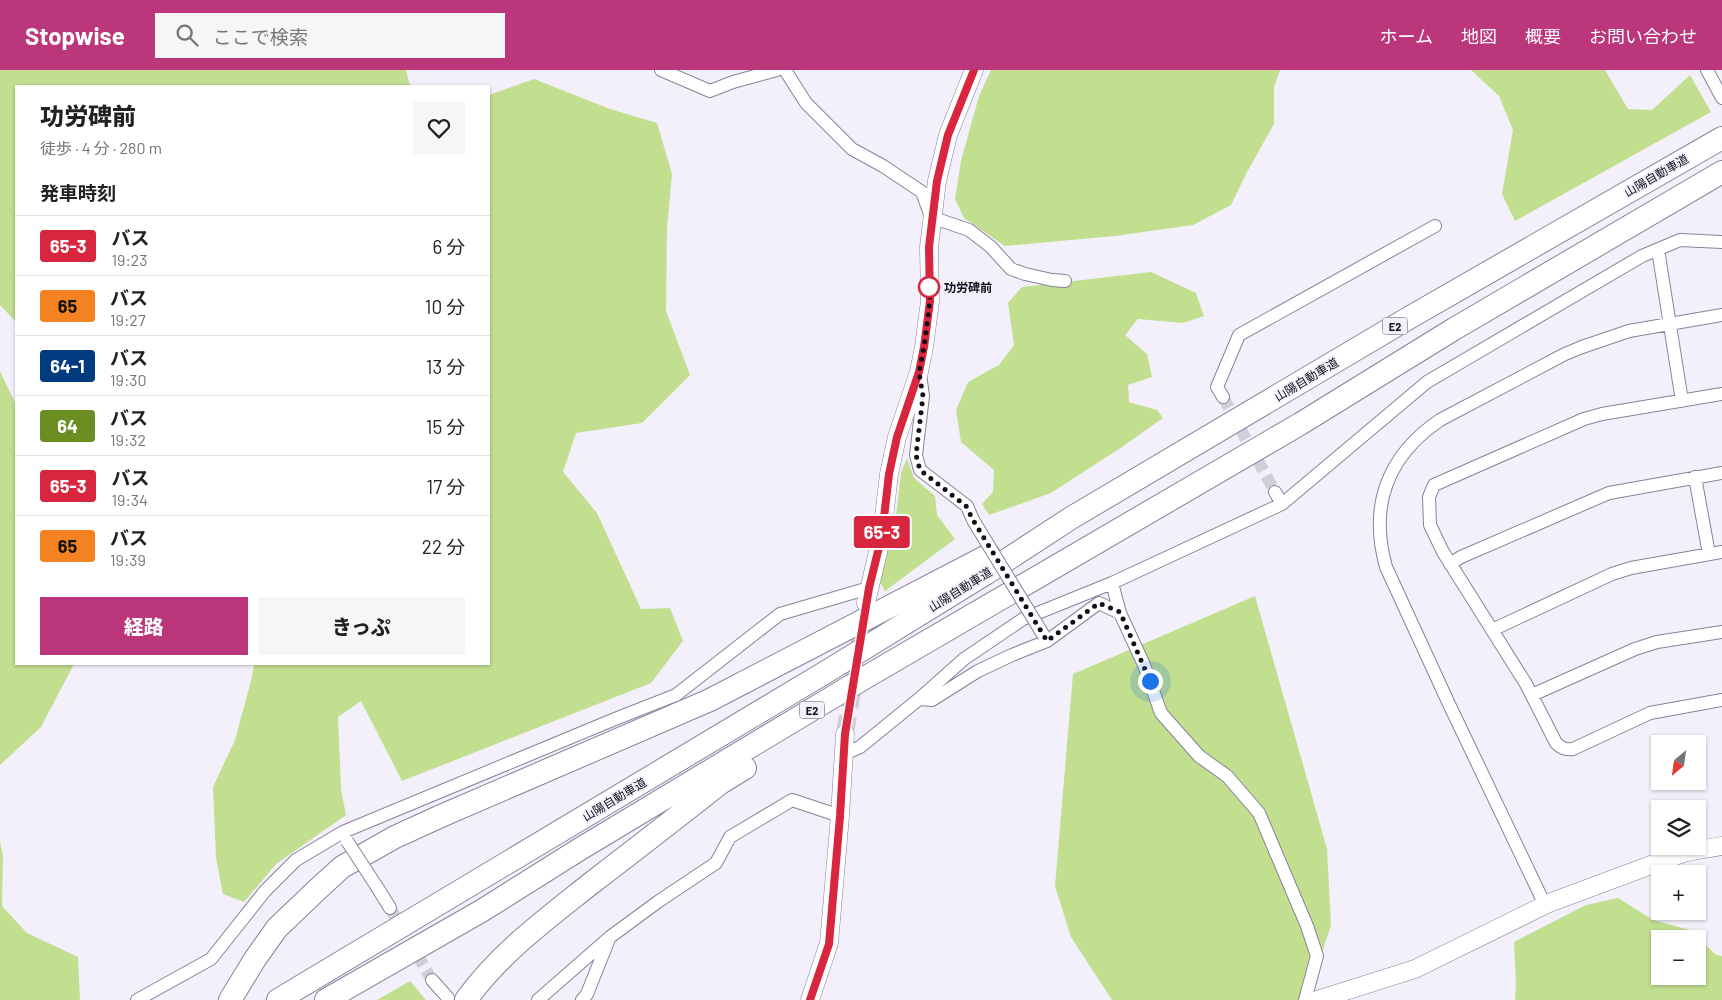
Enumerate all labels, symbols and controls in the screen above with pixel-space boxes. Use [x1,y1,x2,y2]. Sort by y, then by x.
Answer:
search box [155,13,505,58]
text: Stopwise [25,21,125,50]
icon: search [173,21,201,49]
text: ここで検索 [213,25,308,48]
text: ホーム [1380,25,1433,47]
text: 地図 [1461,25,1497,47]
text: 概要 [1525,25,1561,47]
text: お問い合わせ [1589,25,1697,47]
text: 功労碑前 [40,101,136,130]
button: heart [413,102,465,154]
text: 徒歩 · 4 分 · 280 m [40,138,162,157]
street label: 山陽自動車道 [1621,151,1691,199]
text: 発車時刻 [40,181,116,204]
text: バス [111,226,149,249]
text: 65-3 [50,235,86,257]
text: 6 分 [432,235,465,258]
text: 19:23 [111,250,148,269]
marker: 功労碑前 [918,276,940,298]
place label: 功労碑前 [944,280,992,294]
text: バス [110,286,148,309]
text: 65 [58,295,77,317]
text: 10 分 [425,295,465,318]
text: 19:27 [110,310,146,329]
road number: E2 [1382,318,1408,334]
text: バス [110,346,148,369]
street label: 山陽自動車道 [1272,354,1340,404]
text: 64-1 [50,355,85,377]
text: 13 分 [426,355,465,378]
text: 19:30 [110,370,147,389]
text: バス [110,406,148,429]
text: 64 [57,415,78,437]
text: 15 分 [426,415,465,438]
text: 19:32 [110,430,146,449]
text: バス [111,466,149,489]
text: 65-3 [50,475,86,497]
text: 17 分 [427,475,465,498]
text: 19:34 [111,490,148,509]
line badge: 65-3 [847,516,917,548]
text: 65-3 [864,521,900,543]
text: バス [110,526,148,549]
text: 65 [58,535,77,557]
text: 22 分 [422,535,465,558]
text: 19:39 [110,550,146,569]
street label: 山陽自動車道 [926,564,994,614]
button: 経路 [40,597,248,655]
button: きっぷ [258,597,465,655]
your location [1138,669,1163,694]
road number: E2 [800,702,824,718]
north arrow [1651,735,1706,790]
map controls [1651,735,1706,985]
street label: 山陽自動車道 [580,774,648,824]
button: layers [1651,800,1706,855]
button: + [1651,865,1706,920]
button: − [1651,930,1706,985]

